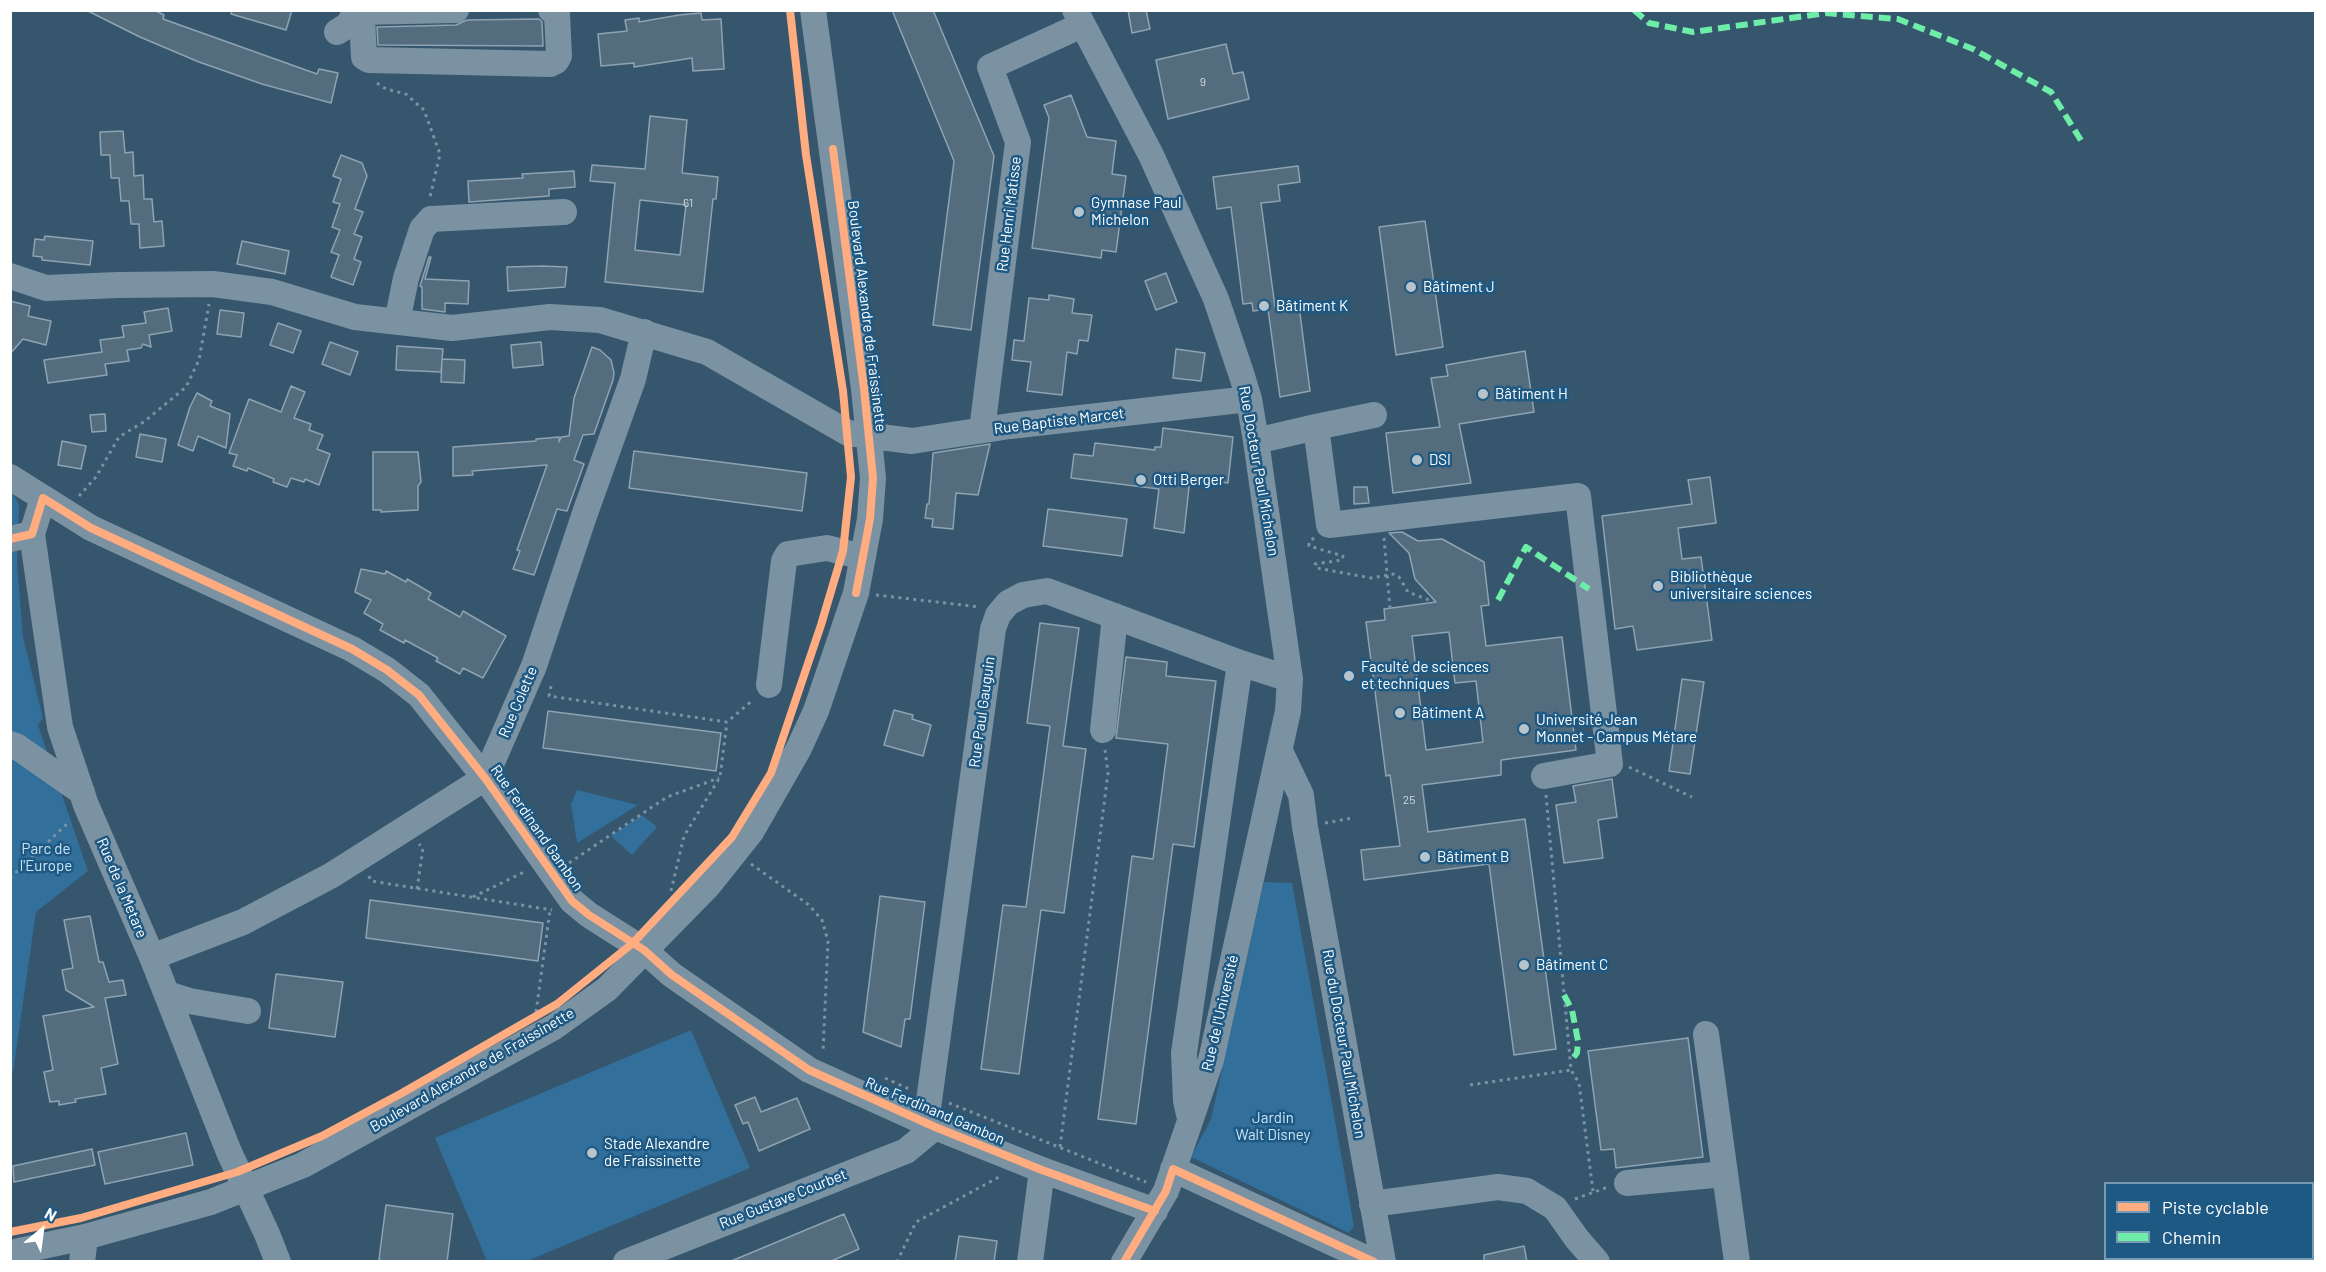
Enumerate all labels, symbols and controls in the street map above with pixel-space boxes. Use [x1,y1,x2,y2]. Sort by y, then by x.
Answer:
house number: 9 [1200,75,1206,89]
street label: Rue Henri Matisse [993,155,1025,273]
place label: Gymnase Paul Michelon [1091,194,1181,229]
house number: 61 [683,196,693,210]
street label: Boulevard Alexandre de Fraissinette [844,199,890,433]
marker: Gymnase Paul Michelon [1072,205,1086,219]
place label: Bâtiment J [1423,278,1495,296]
marker: Bâtiment J [1404,280,1418,294]
place label: Bâtiment K [1276,297,1348,315]
marker: Bâtiment K [1257,299,1271,313]
street label: Rue Docteur Paul Michelon [1235,385,1283,557]
place label: Bâtiment H [1495,385,1568,403]
marker: Bâtiment H [1476,387,1490,401]
street label: Rue Baptiste Marcet [993,404,1125,438]
place label: DSI [1429,451,1451,469]
marker: DSI [1410,453,1424,467]
place label: Otti Berger [1153,471,1224,489]
marker: Otti Berger [1134,473,1148,487]
place label: Bibliothèque universitaire sciences [1670,568,1812,603]
marker: Bibliothèque universitaire sciences [1651,579,1665,593]
street label: Rue Paul Gauguin [965,655,999,769]
place label: Faculté de sciences et techniques [1361,658,1489,693]
street label: Rue Colette [495,664,541,740]
marker: Faculté de sciences et techniques [1342,669,1356,683]
place label: Bâtiment A [1412,704,1484,722]
marker: Bâtiment A [1393,706,1407,720]
place label: Université Jean Monnet - Campus Métare [1536,711,1697,746]
marker: Université Jean Monnet - Campus Métare [1517,722,1531,736]
street label: Rue Ferdinand Gambon [487,761,587,895]
house number: 25 [1403,793,1415,807]
street label: Rue de la Metare [93,835,151,941]
park label: Parc de l'Europe [20,840,72,875]
place label: Bâtiment B [1437,848,1509,866]
marker: Bâtiment B [1418,850,1432,864]
street label: Rue du Docteur Paul Michelon [1319,948,1369,1140]
street label: Rue de l'Université [1198,953,1242,1073]
place label: Bâtiment C [1536,956,1608,974]
marker: Bâtiment C [1517,958,1531,972]
street label: Boulevard Alexandre de Fraissinette [367,1004,577,1136]
street label: Rue Ferdinand Gambon [862,1073,1008,1149]
park label: Jardin Walt Disney [1235,1109,1311,1144]
place label: Stade Alexandre de Fraissinette [604,1135,710,1170]
marker: Stade Alexandre de Fraissinette [585,1146,599,1160]
street label: Rue Gustave Courbet [717,1165,849,1233]
legend [2104,1182,2314,1260]
text: Piste cyclable [2162,1196,2269,1218]
north arrow [12,1200,72,1260]
text: N [42,1203,60,1225]
text: Chemin [2162,1226,2221,1248]

